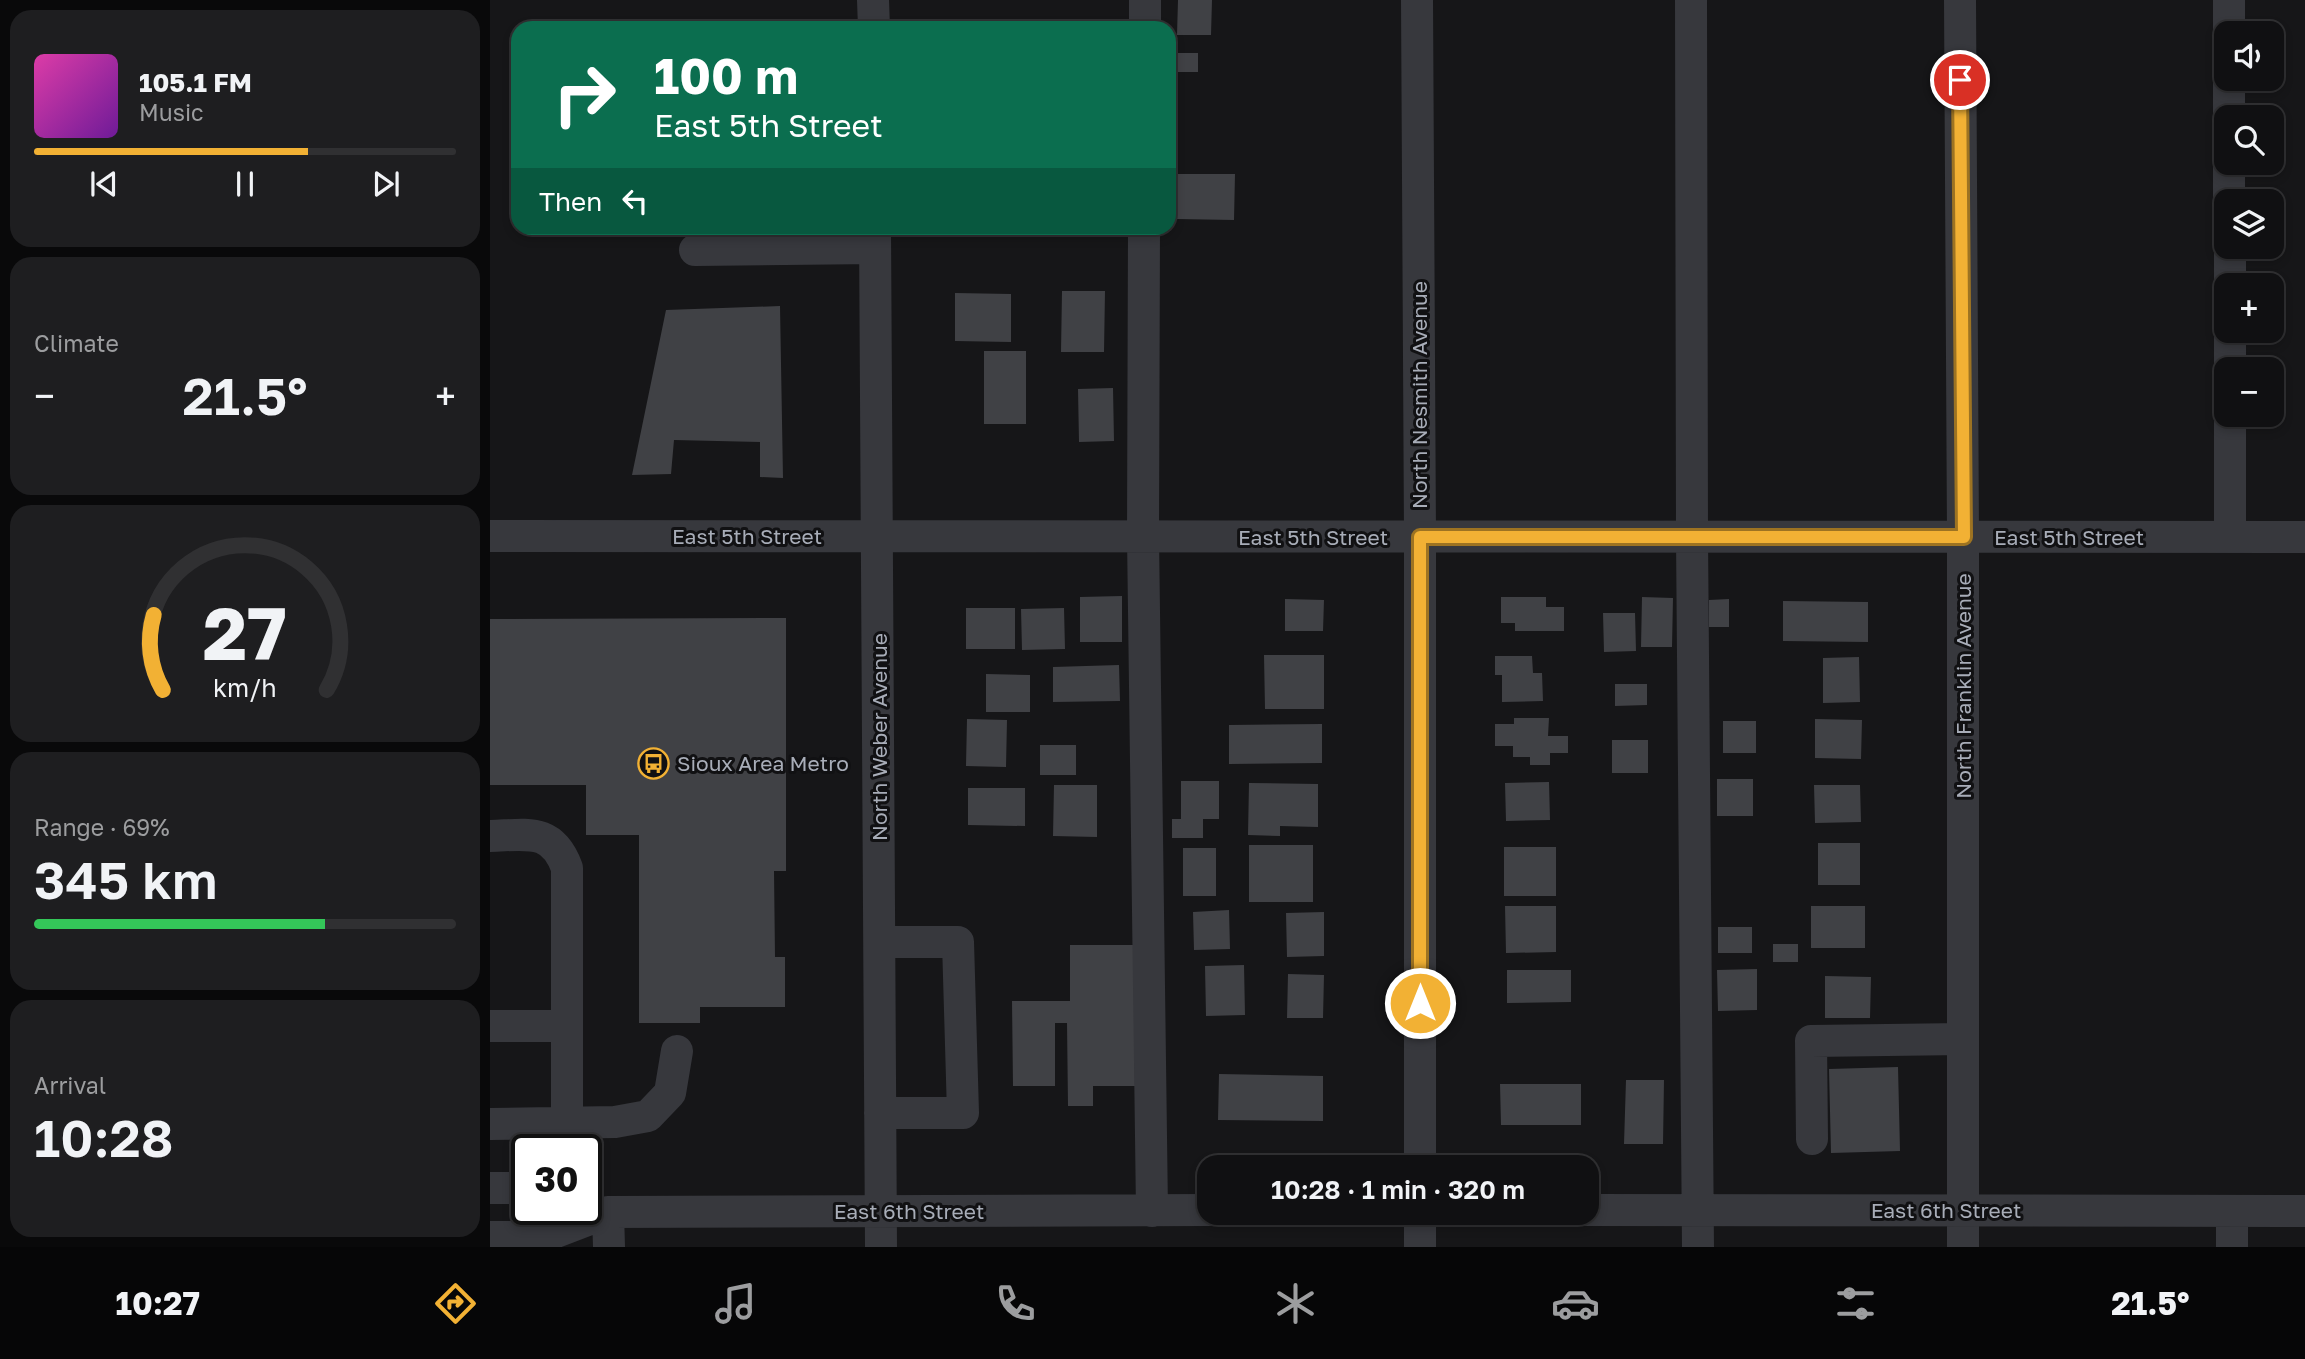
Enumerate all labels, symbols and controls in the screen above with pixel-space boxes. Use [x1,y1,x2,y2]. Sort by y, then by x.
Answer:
map controls [2214,21,2284,427]
button: sound [2214,21,2284,91]
text: 100 m [654,46,798,105]
icon: right [539,49,630,140]
pin [1930,50,1990,110]
icon: arrive [1941,61,1979,99]
text: 105.1 FM [139,67,252,98]
text: Music [139,98,204,126]
button: search [2214,105,2284,175]
text: East 5th Street [654,106,883,144]
icon: previous [85,165,123,203]
icon: pause [226,165,264,203]
icon: next [367,165,405,203]
icon: left [616,182,654,220]
text: Then [539,186,602,217]
button: layers [2214,189,2284,259]
button: + [2214,273,2284,343]
street label: North Nesmith Avenue [1406,281,1432,509]
text: Climate [34,329,119,357]
button: − [2214,357,2284,427]
text: 21.5° [183,364,307,426]
text: − [34,373,55,418]
text: + [435,373,456,418]
street label: East 5th Street [672,523,822,549]
street label: East 5th Street [1238,524,1388,550]
street label: East 5th Street [1994,524,2144,550]
street label: North Franklin Avenue [1950,573,1976,799]
text: 27 [203,589,287,676]
street label: North Weber Avenue [866,633,892,841]
text: km/h [213,671,277,702]
bus stop icon: Sioux Area Metro [637,746,671,780]
place label: Sioux Area Metro [677,750,849,776]
text: Range · 69% [34,813,170,841]
text: 345 km [34,848,218,910]
position arrow [1383,966,1457,1040]
text: Arrival [34,1071,106,1099]
text: 10:28 [34,1106,173,1168]
speed limit sign: 30 [511,1134,602,1225]
text: 10:28 · 1 min · 320 m [1271,1174,1525,1205]
street label: East 6th Street [1871,1197,2021,1223]
street label: East 6th Street [834,1198,984,1224]
icon: directions [431,1279,480,1328]
icon: music [711,1279,760,1328]
icon: phone [991,1279,1040,1328]
icon: climate [1271,1279,1320,1328]
icon: car [1551,1279,1600,1328]
icon: filters [1831,1279,1880,1328]
text: 10:27 [116,1284,200,1322]
text: 21.5° [2111,1284,2189,1322]

